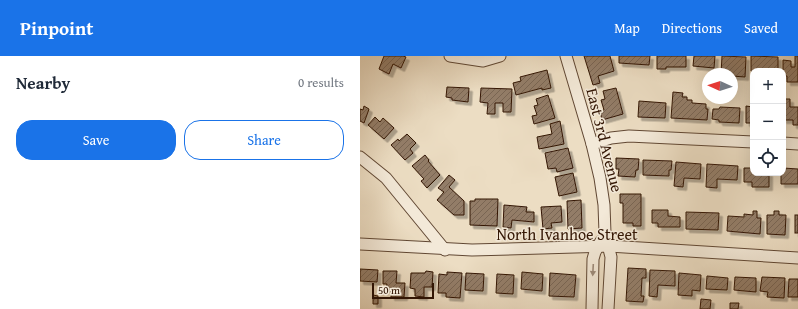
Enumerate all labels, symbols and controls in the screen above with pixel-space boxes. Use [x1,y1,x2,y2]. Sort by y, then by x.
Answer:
text: Pinpoint [20,14,93,42]
text: Map [614,18,640,38]
text: Directions [662,18,722,38]
text: Saved [744,18,778,38]
north arrow [702,68,738,104]
map controls [750,68,786,176]
button: + [750,68,786,104]
text: Nearby [16,70,70,95]
text: 0 results [298,73,344,92]
street label: East 3rd Avenue [580,85,630,195]
button: − [750,104,786,140]
button: Save [16,120,176,160]
button: Share [184,120,344,160]
button: locate [750,140,786,176]
street label: North Ivanhoe Street [496,222,638,246]
one-way arrow [589,264,596,276]
scale bar [372,281,434,300]
text: 50 m [378,282,400,298]

